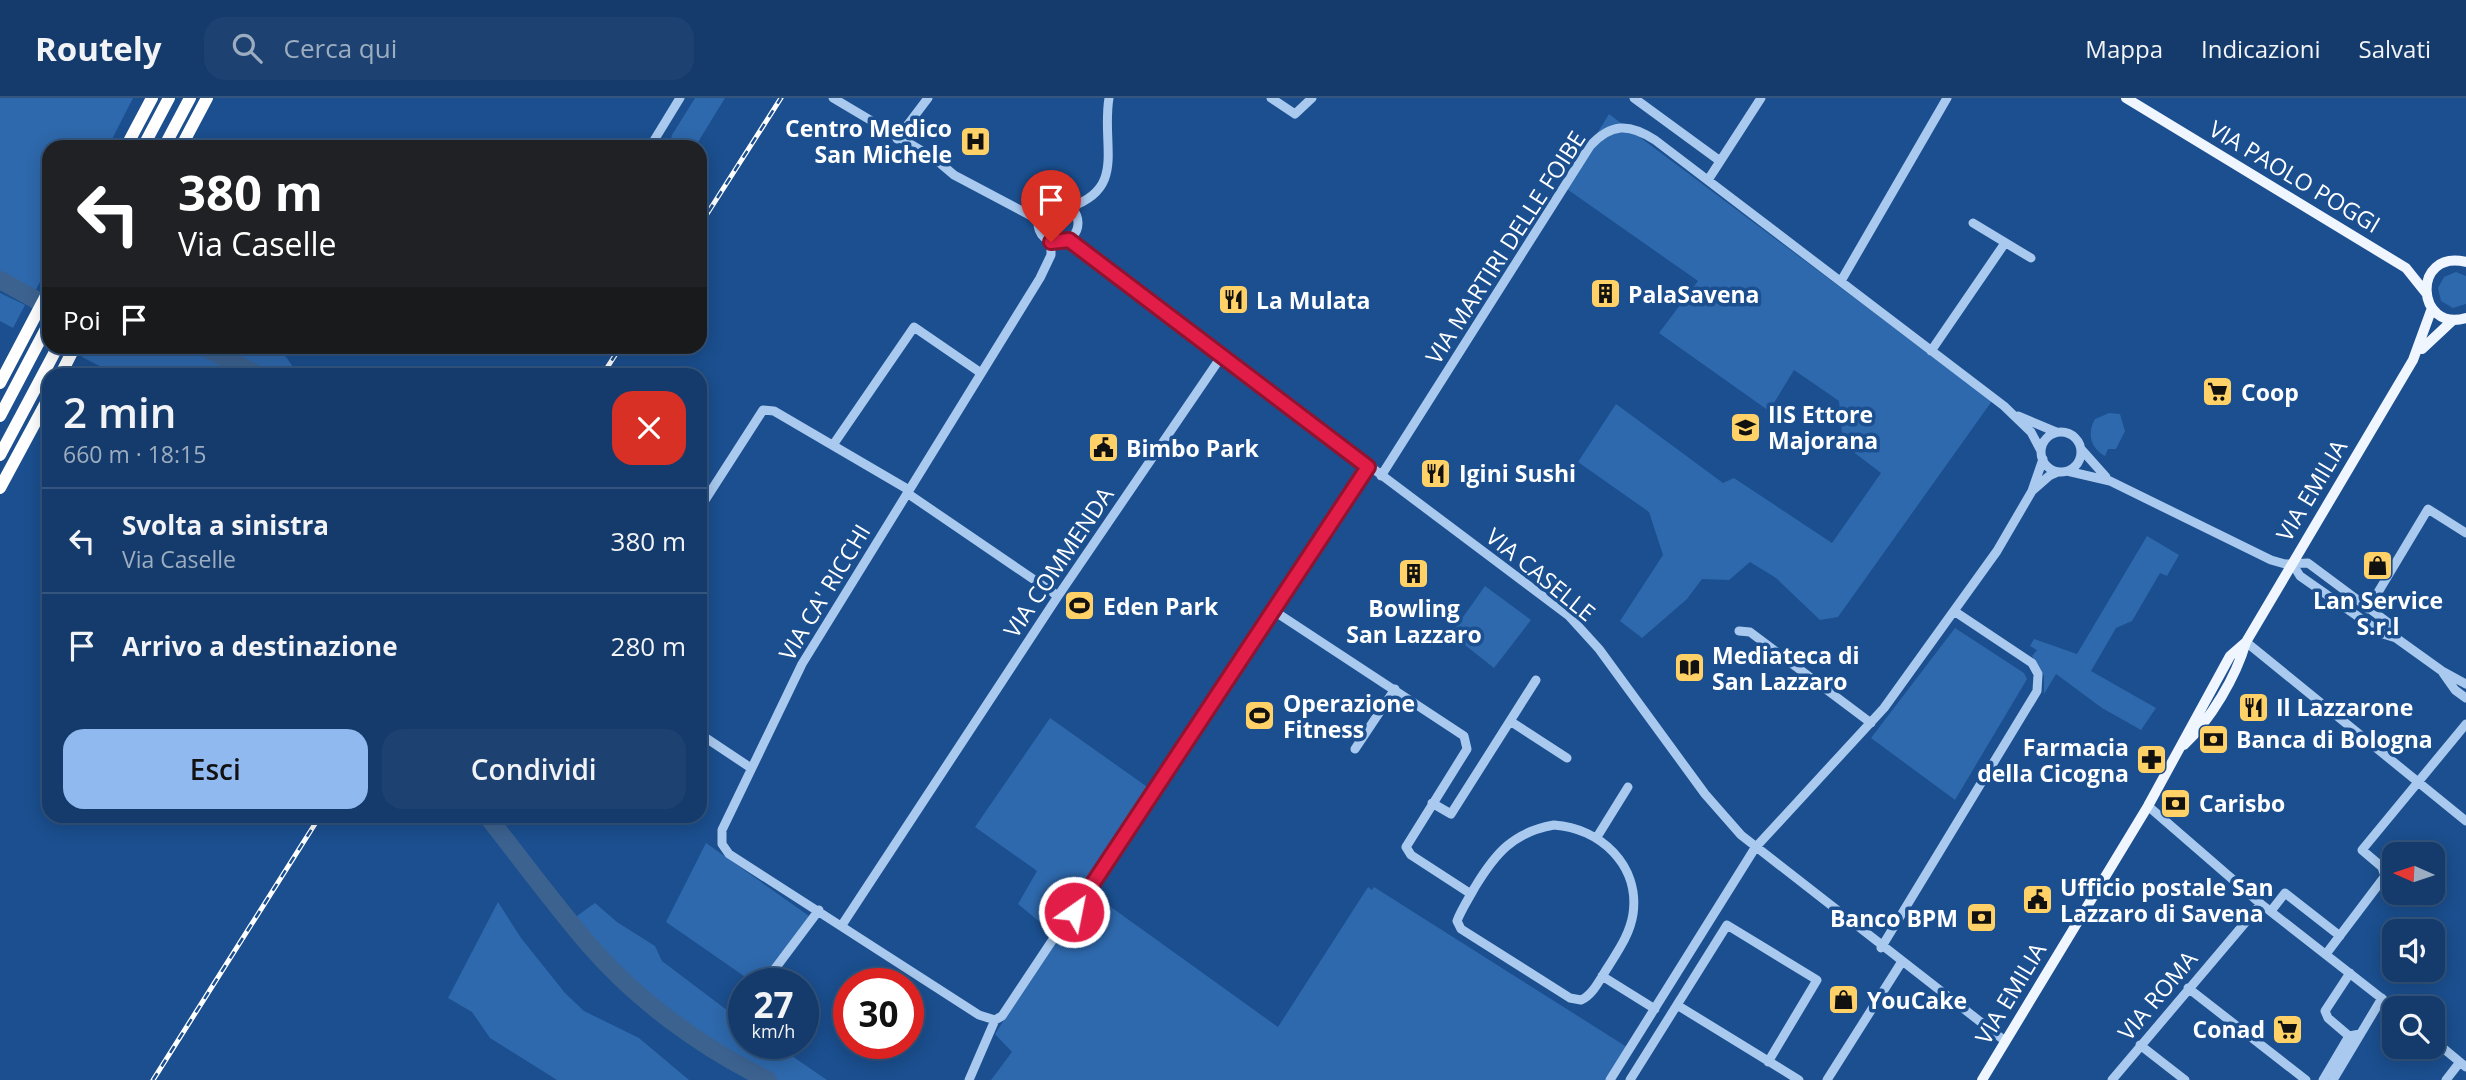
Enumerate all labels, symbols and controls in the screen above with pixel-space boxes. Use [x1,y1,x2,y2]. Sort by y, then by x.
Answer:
search box [204,17,694,80]
text: Routely [35,26,162,71]
icon: search [228,29,266,67]
text: Cerca qui [284,30,397,66]
text: Mappa [2085,32,2163,65]
text: Indicazioni [2201,32,2321,65]
text: Salvati [2359,32,2431,65]
place label: Centro Medico San Michele [785,112,952,170]
street label: VIA PAOLO POGGI [2203,112,2387,240]
hospital icon: Centro Medico San Michele [958,124,992,158]
street label: VIA MARTIRI DELLE FOIBE [1418,124,1592,370]
text: 380 m [178,159,323,225]
icon: left [63,168,154,259]
pin [1021,170,1081,242]
icon: arrive [1032,181,1070,219]
text: Via Caselle [178,222,337,265]
building icon: PalaSavena [1588,277,1622,311]
place label: PalaSavena [1628,278,1760,310]
restaurant icon: La Mulata [1216,283,1250,317]
place label: La Mulata [1256,284,1370,316]
icon: arrive [115,301,153,339]
text: Poi [63,302,101,338]
supermarket icon: Coop [2201,375,2235,409]
place label: Coop [2241,376,2299,408]
text: 2 min [63,383,176,440]
button: close [612,391,686,465]
place label: IIS Ettore Majorana [1768,398,1878,456]
school or university icon: IIS Ettore Majorana [1728,410,1762,444]
public building icon: Bimbo Park [1086,431,1120,465]
place label: Bimbo Park [1126,432,1260,464]
street label: VIA EMILIA [2268,433,2354,547]
text: 660 m · 18:15 [63,438,206,470]
restaurant icon: Igini Sushi [1419,456,1453,490]
place label: Igini Sushi [1459,457,1576,489]
street label: VIA COMMENDA [996,480,1121,644]
text: Svolta a sinistra [122,507,329,543]
street label: VIA CA' RICCHI [771,518,877,666]
street label: VIA CASELLE [1480,520,1602,628]
icon: left [63,522,101,560]
text: 380 m [611,523,686,559]
text: Via Caselle [122,543,236,575]
shop icon: Lan Service S.r.l [2361,549,2395,583]
building icon: Bowling San Lazzaro [1397,557,1431,591]
place label: Lan Service S.r.l [2313,584,2443,642]
sports icon: Eden Park [1063,589,1097,623]
place label: Eden Park [1103,590,1219,622]
place label: Bowling San Lazzaro [1346,592,1482,650]
icon: arrive [63,627,101,665]
text: Arrivo a destinazione [122,628,398,664]
text: 280 m [611,628,686,664]
place label: Mediateca di San Lazzaro [1712,639,1860,697]
library icon: Mediateca di San Lazzaro [1672,651,1706,685]
place label: Operazione Fitness [1283,687,1415,745]
restaurant icon: Il Lazzarone [2236,690,2270,724]
place label: Il Lazzarone [2276,691,2413,723]
sports icon: Operazione Fitness [1243,699,1277,733]
bank icon: Banca di Bologna [2196,722,2230,756]
place label: Banca di Bologna [2236,723,2433,755]
button: Esci [63,729,368,809]
button: Condividi [382,729,686,809]
place label: Farmacia della Cicogna [1977,731,2129,789]
pharmacy icon: Farmacia della Cicogna [2135,743,2169,777]
bank icon: Carisbo [2159,786,2193,820]
place label: Carisbo [2199,787,2285,819]
north arrow [2382,842,2445,905]
map controls [2382,842,2445,1059]
place label: Ufficio postale San Lazzaro di Savena [2060,871,2274,929]
position arrow [1037,875,1111,949]
public building icon: Ufficio postale San Lazzaro di Savena [2020,883,2054,917]
bank icon: Banco BPM [1964,901,1998,935]
place label: Banco BPM [1830,902,1958,934]
button: sound [2382,919,2445,982]
street label: VIA EMILIA [1967,936,2053,1050]
street label: VIA ROMA [2110,943,2204,1047]
speed limit sign: 30 [833,968,924,1059]
text: 27 [753,981,794,1028]
shop icon: YouCake [1827,983,1861,1017]
place label: YouCake [1867,984,1967,1016]
button: search [2382,996,2445,1059]
supermarket icon: Conad [2271,1012,2305,1046]
place label: Conad [2193,1013,2265,1045]
text: km/h [752,1019,795,1043]

